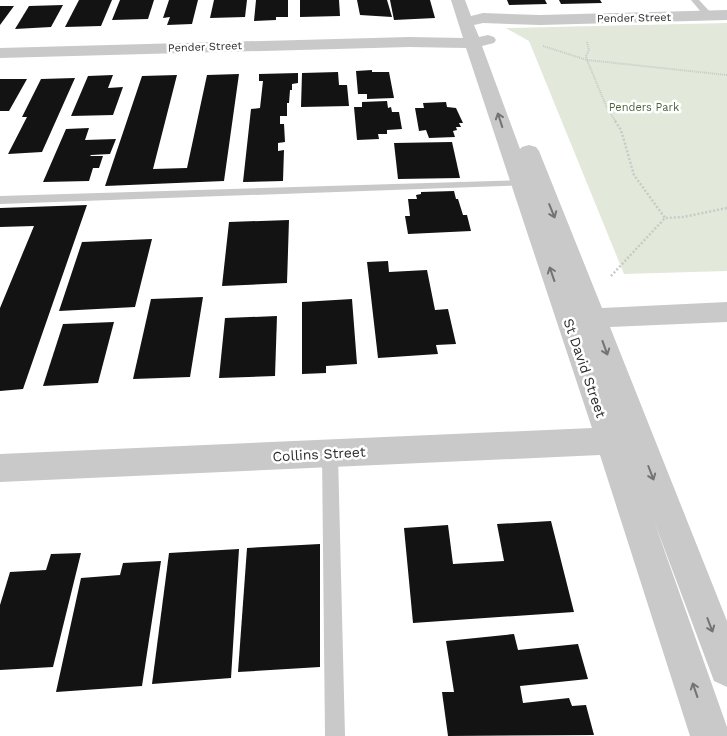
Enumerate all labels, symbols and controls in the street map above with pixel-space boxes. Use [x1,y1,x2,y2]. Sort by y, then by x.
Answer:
street label: Pender Street [597,11,672,25]
street label: Pender Street [168,39,243,55]
park label: Penders Park [609,101,679,114]
one-way arrow [495,113,504,128]
one-way arrow [548,203,558,218]
one-way arrow [547,267,556,282]
street label: St David Street [560,316,610,420]
one-way arrow [601,340,610,356]
street label: Collins Street [272,444,366,464]
one-way arrow [647,465,657,480]
one-way arrow [706,617,715,632]
one-way arrow [689,682,699,698]

